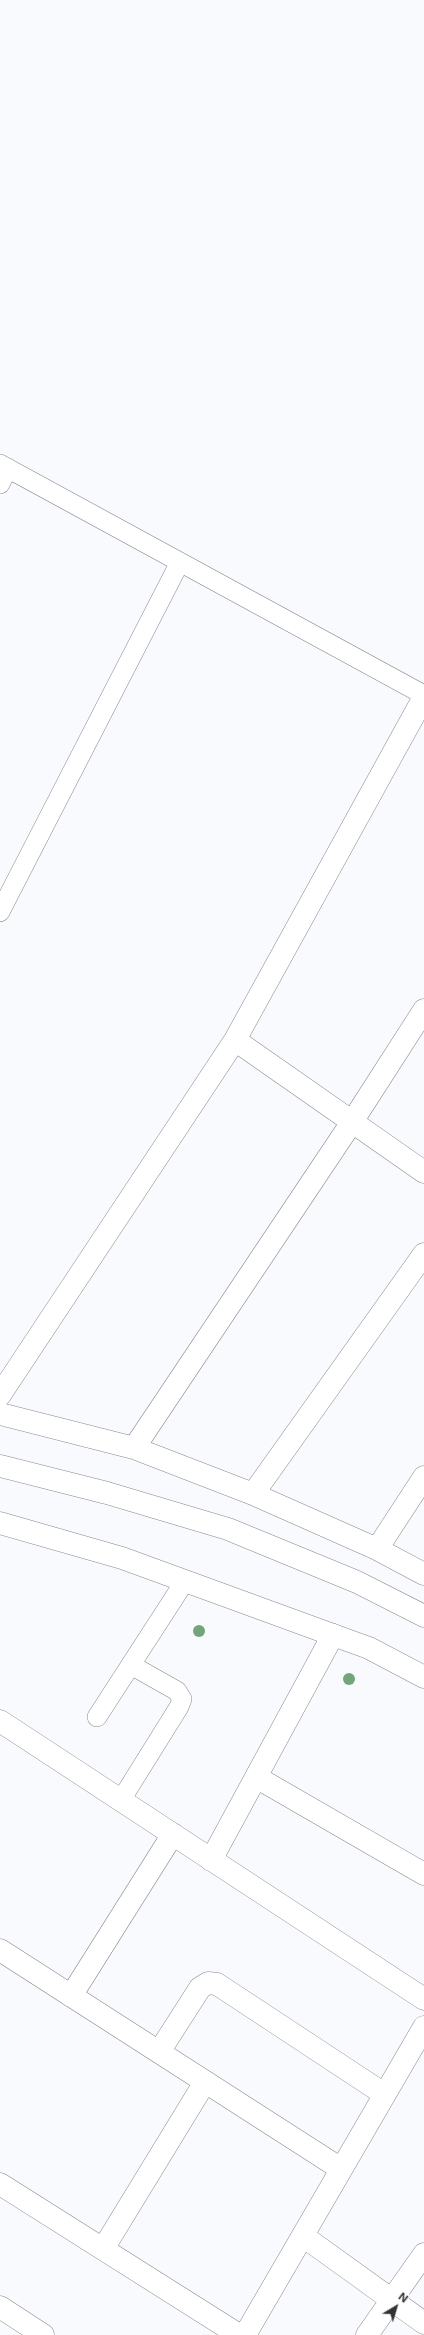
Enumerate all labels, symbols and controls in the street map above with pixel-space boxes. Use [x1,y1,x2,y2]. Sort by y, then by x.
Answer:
north arrow [376,2287,416,2327]
text: N [396,2289,411,2306]

